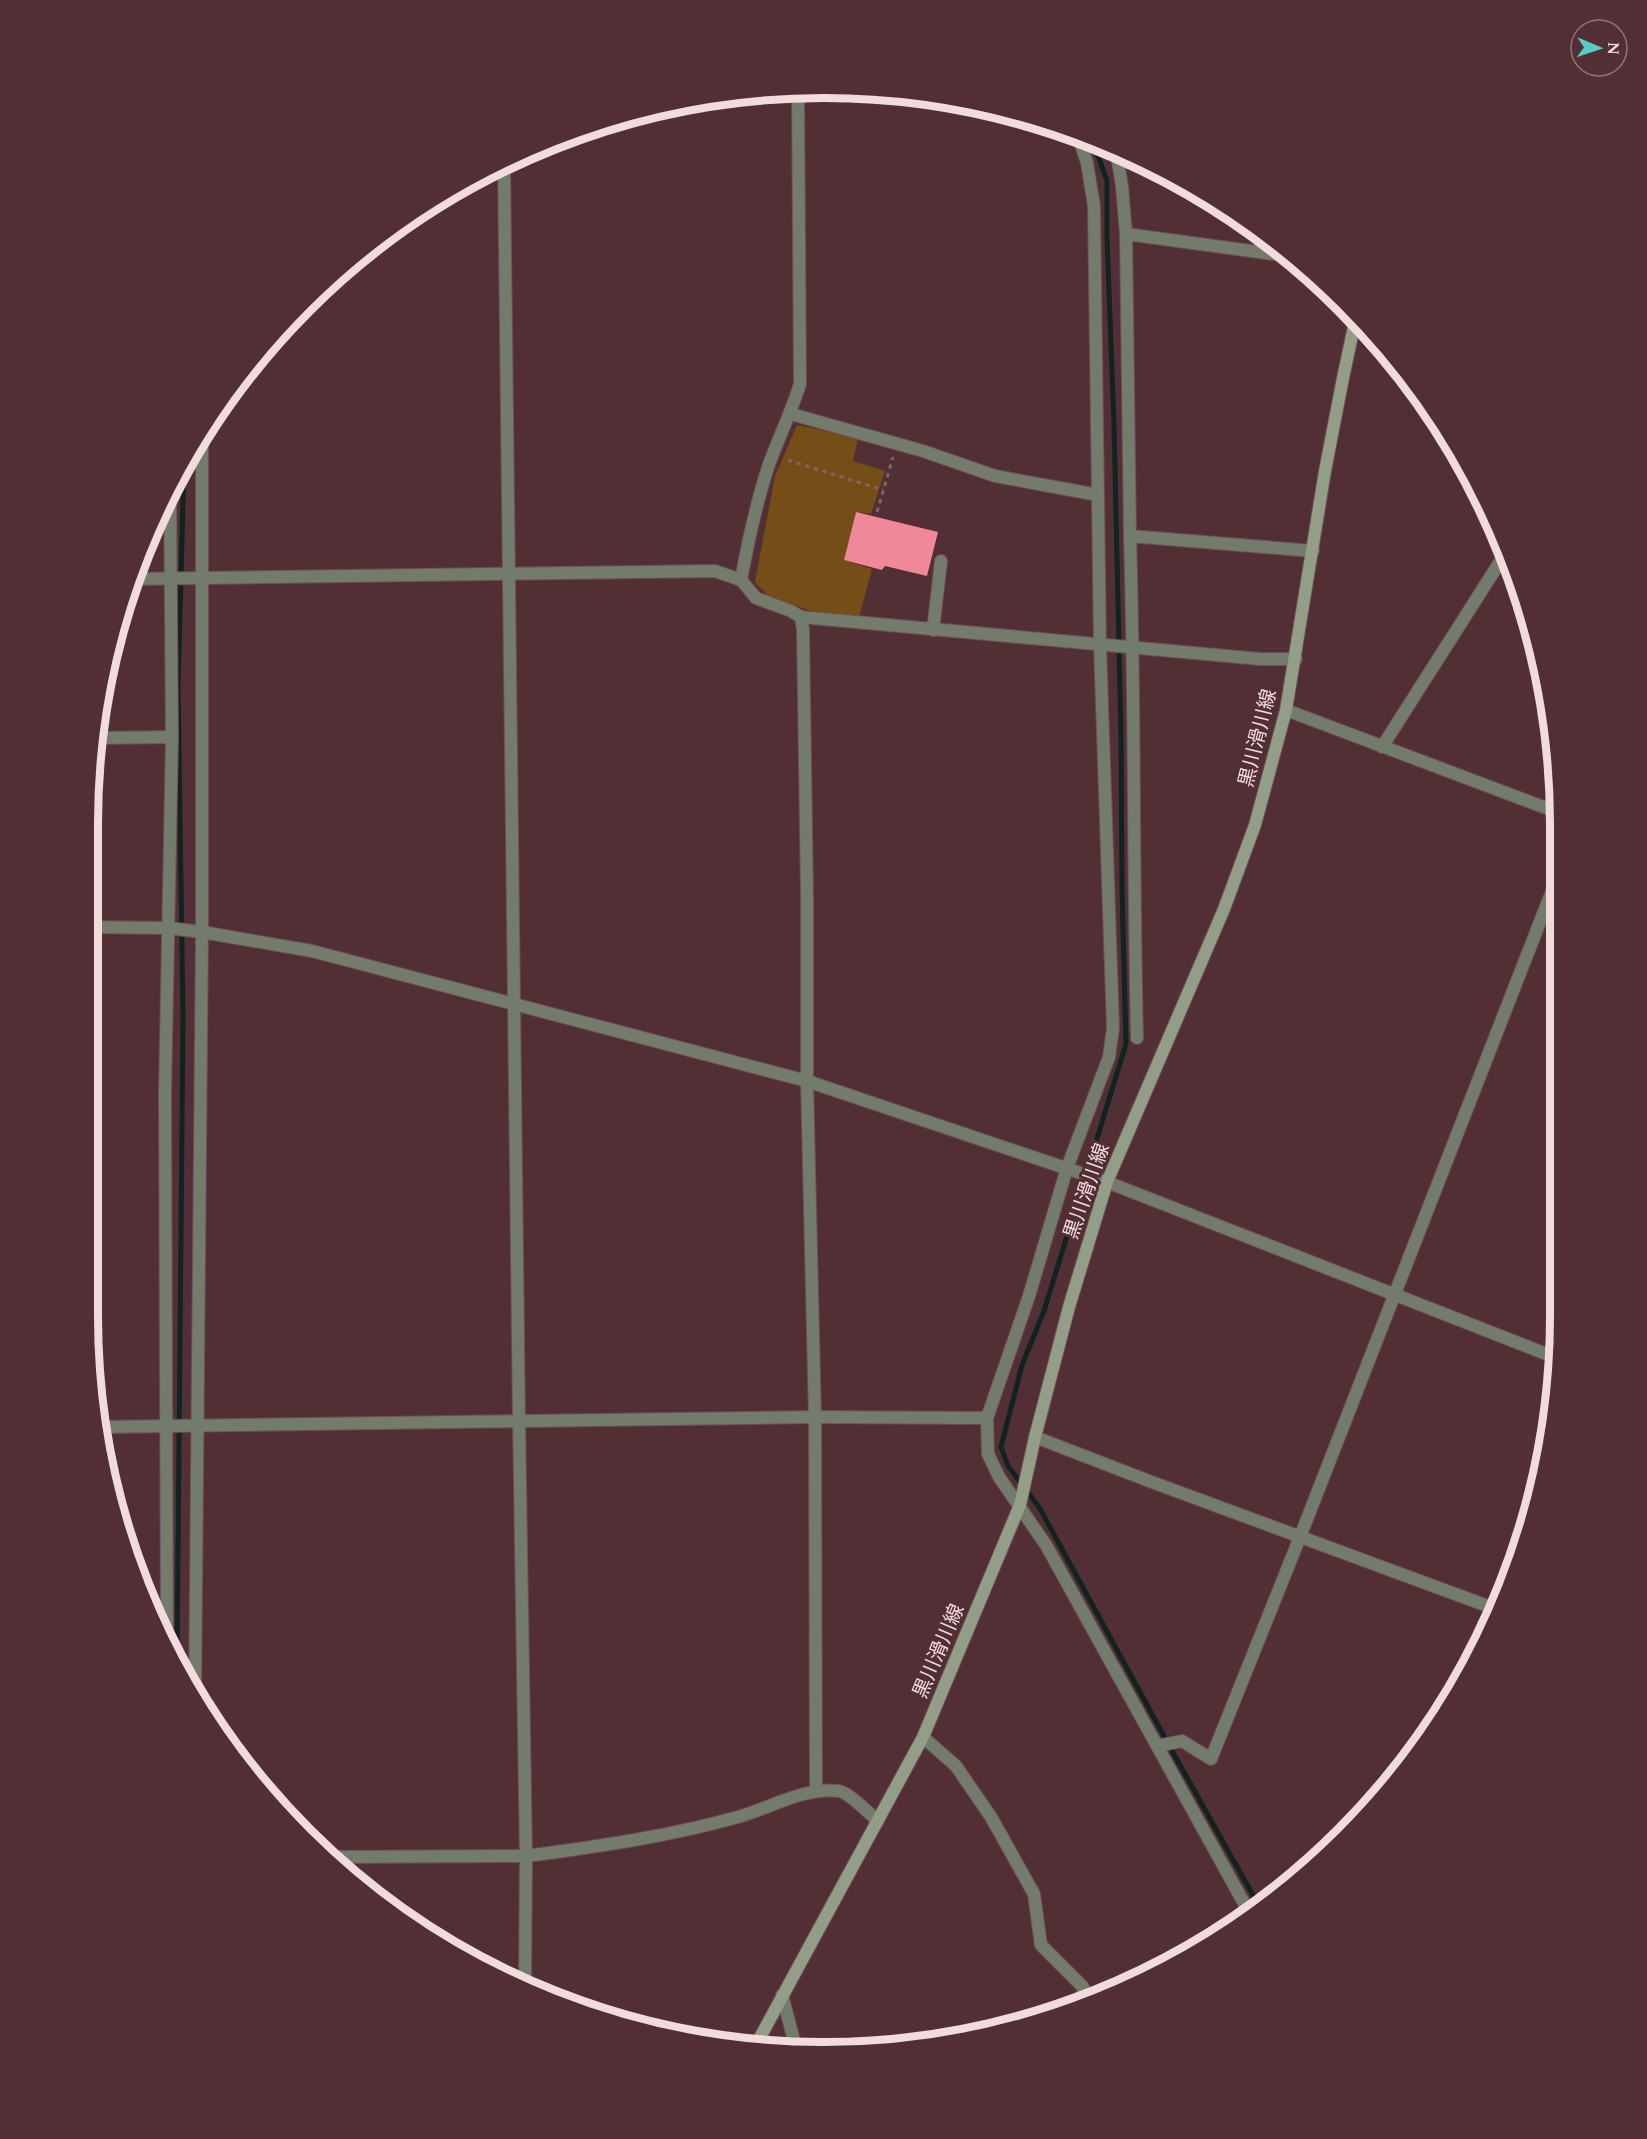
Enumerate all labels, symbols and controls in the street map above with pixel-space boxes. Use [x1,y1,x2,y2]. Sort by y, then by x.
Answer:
north arrow [1569,18,1629,78]
text: N [1601,42,1625,55]
street label: 黒川滑川線 [1231,686,1285,790]
street label: 黒川滑川線 [1056,1139,1117,1243]
street label: 黒川滑川線 [906,1600,972,1703]

